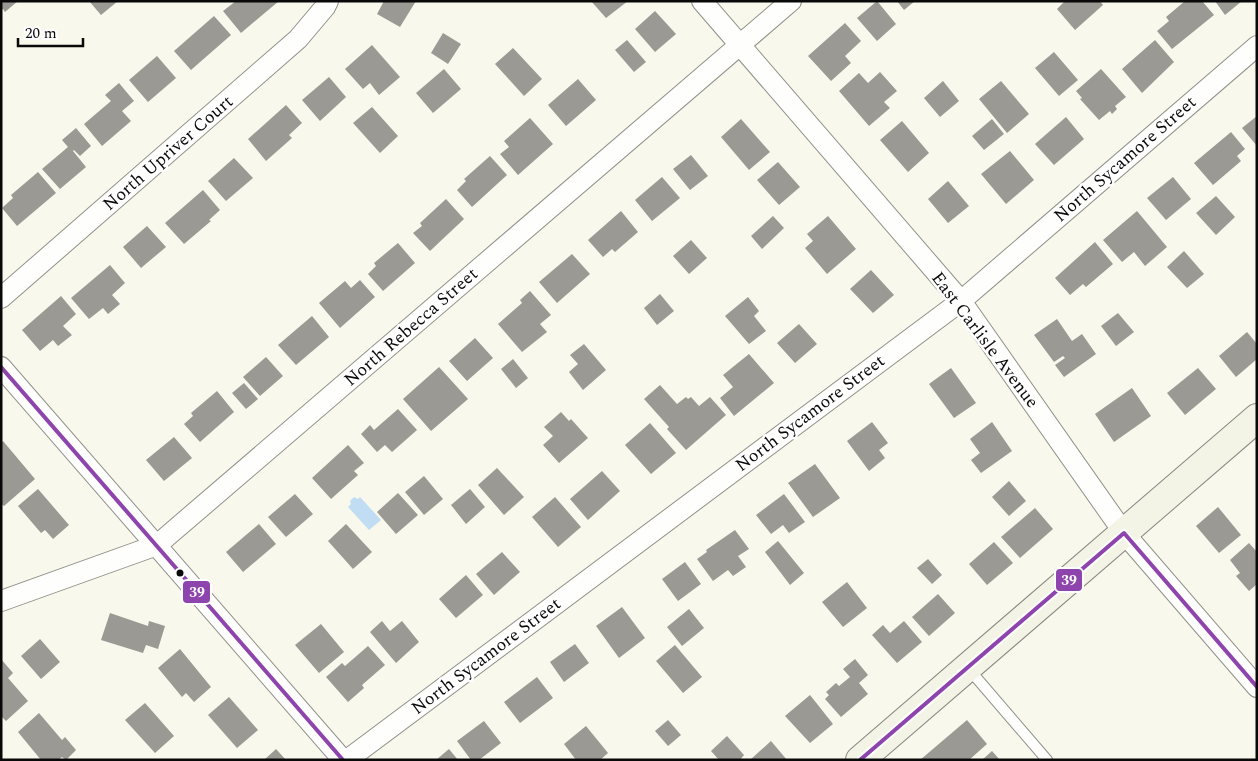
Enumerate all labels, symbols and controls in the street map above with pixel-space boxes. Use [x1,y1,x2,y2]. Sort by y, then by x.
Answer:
scale bar [18,15,82,47]
text: 20 m [25,22,57,45]
street label: North Upriver Court [97,89,239,217]
street label: North Sycamore Street [1048,89,1202,229]
street label: North Rebecca Street [338,261,484,393]
street label: East Carlisle Avenue [925,266,1045,414]
street label: North Sycamore Street [729,348,891,478]
unlabelled marker [175,568,185,578]
line badge: 39 [1055,568,1083,592]
text: 39 [1061,570,1077,591]
line badge: 39 [182,580,211,604]
text: 39 [189,582,205,603]
street label: North Sycamore Street [405,591,567,721]

